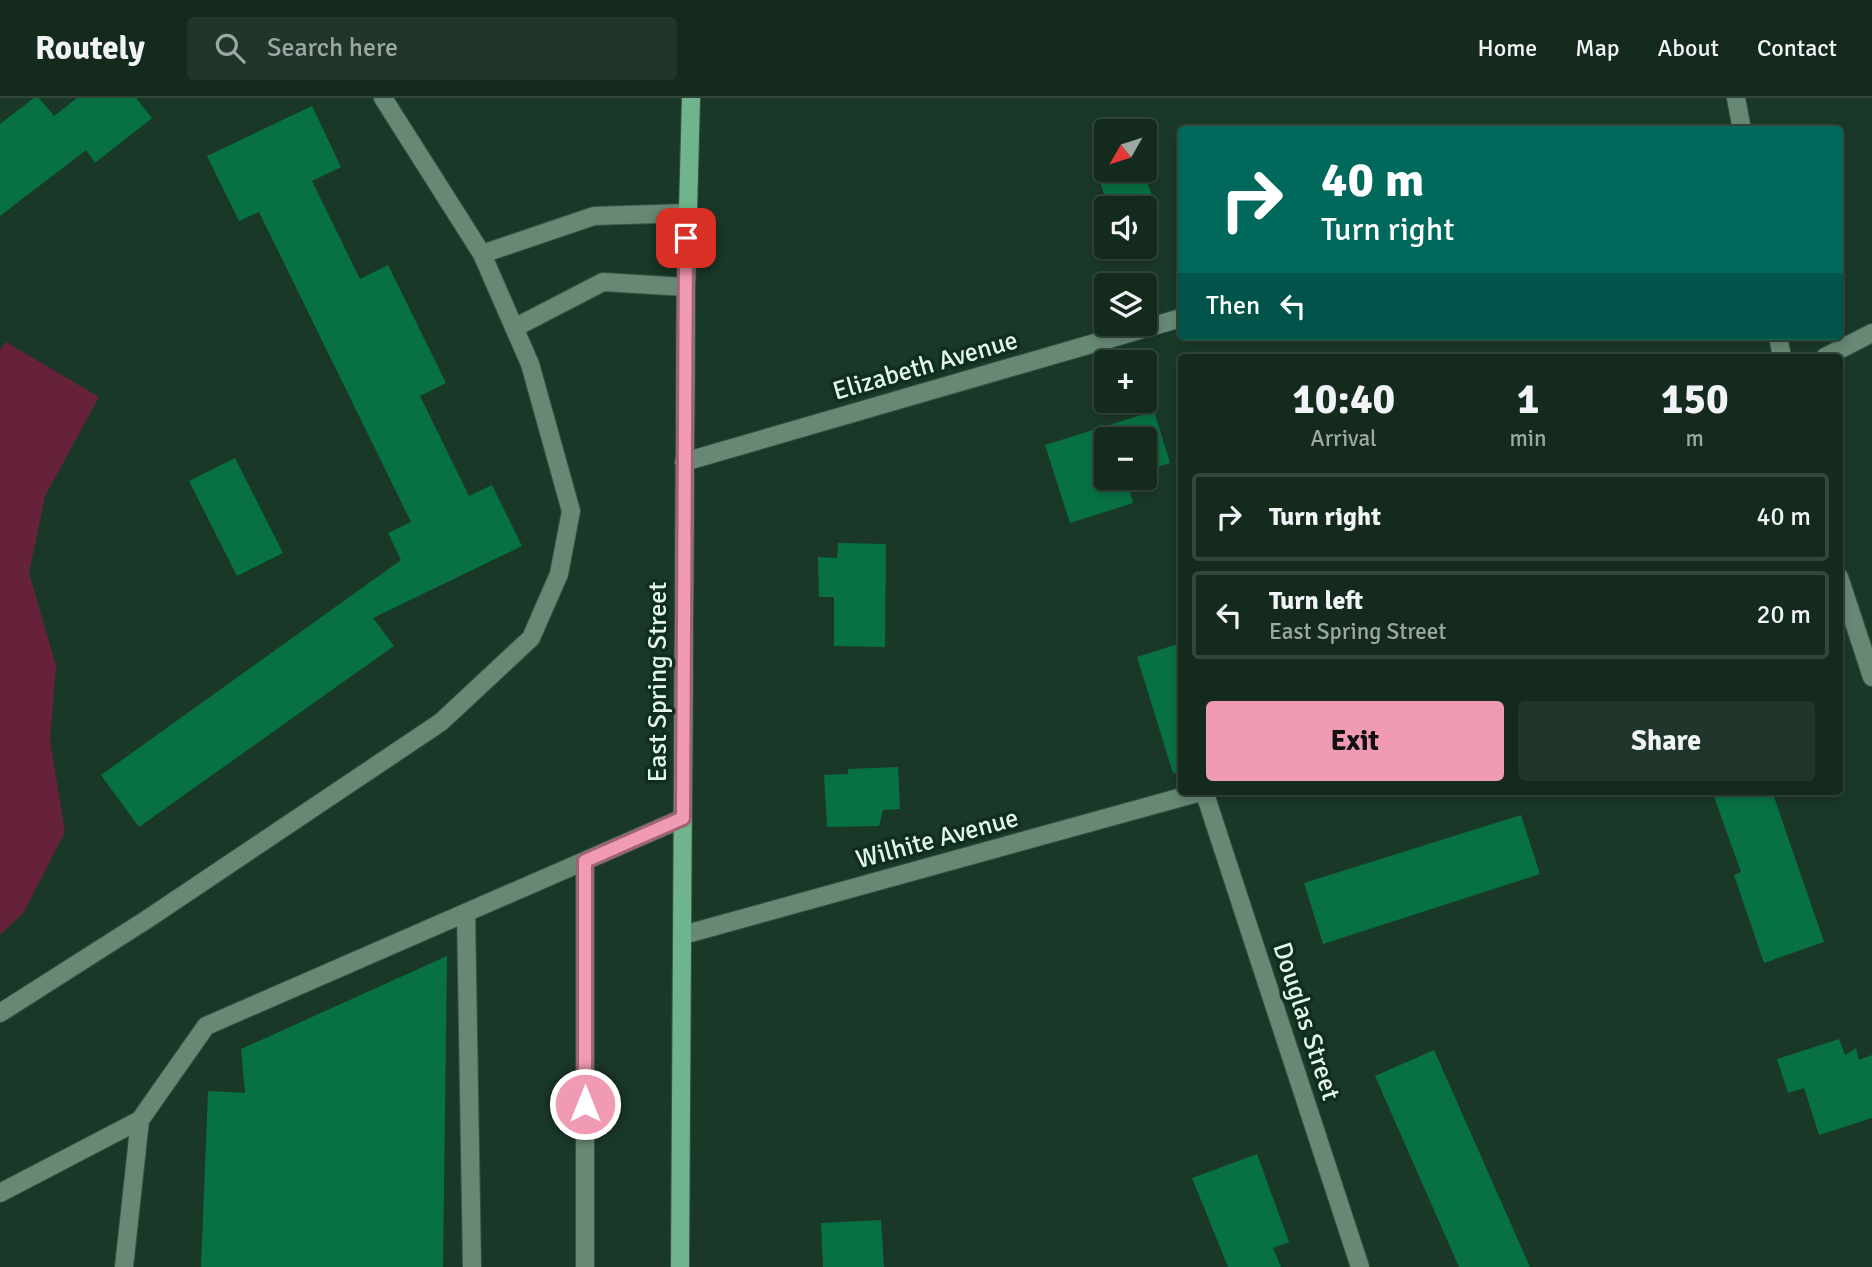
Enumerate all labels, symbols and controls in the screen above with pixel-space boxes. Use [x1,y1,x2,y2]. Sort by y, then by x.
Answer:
search box [187,17,677,80]
text: Routely [35,28,145,69]
icon: search [211,29,249,67]
text: Search here [267,32,398,64]
text: Home [1477,33,1537,63]
text: Map [1575,33,1620,63]
text: About [1658,33,1719,63]
text: Contact [1757,33,1837,63]
north arrow [1094,119,1157,182]
map controls [1094,119,1157,490]
text: 40 m [1321,150,1424,210]
icon: right [1206,154,1297,245]
button: sound [1094,196,1157,259]
pin [656,208,716,268]
text: Turn right [1321,210,1454,249]
icon: arrive [667,219,705,257]
button: layers [1094,273,1157,336]
icon: left [1274,287,1312,325]
text: Then [1206,290,1260,322]
street label: Elizabeth Avenue [829,324,1022,408]
button: + [1094,350,1157,413]
text: 10:40 [1292,374,1395,425]
text: 1 [1517,374,1539,425]
text: 150 [1661,374,1729,425]
text: Arrival [1311,424,1377,453]
text: min [1509,424,1547,453]
text: m [1686,424,1704,453]
button: − [1094,427,1157,490]
icon: right [1210,498,1248,536]
text: Turn right [1269,501,1381,533]
text: 40 m [1756,501,1811,533]
street label: East Spring Street [642,582,674,782]
text: Turn left [1269,585,1363,617]
icon: left [1210,596,1248,634]
text: 20 m [1756,599,1811,631]
text: East Spring Street [1269,617,1446,646]
button: Exit [1206,701,1504,781]
button: Share [1518,701,1815,781]
street label: Wilhite Avenue [853,802,1022,876]
street label: Douglas Street [1265,938,1347,1104]
position arrow [548,1067,622,1141]

